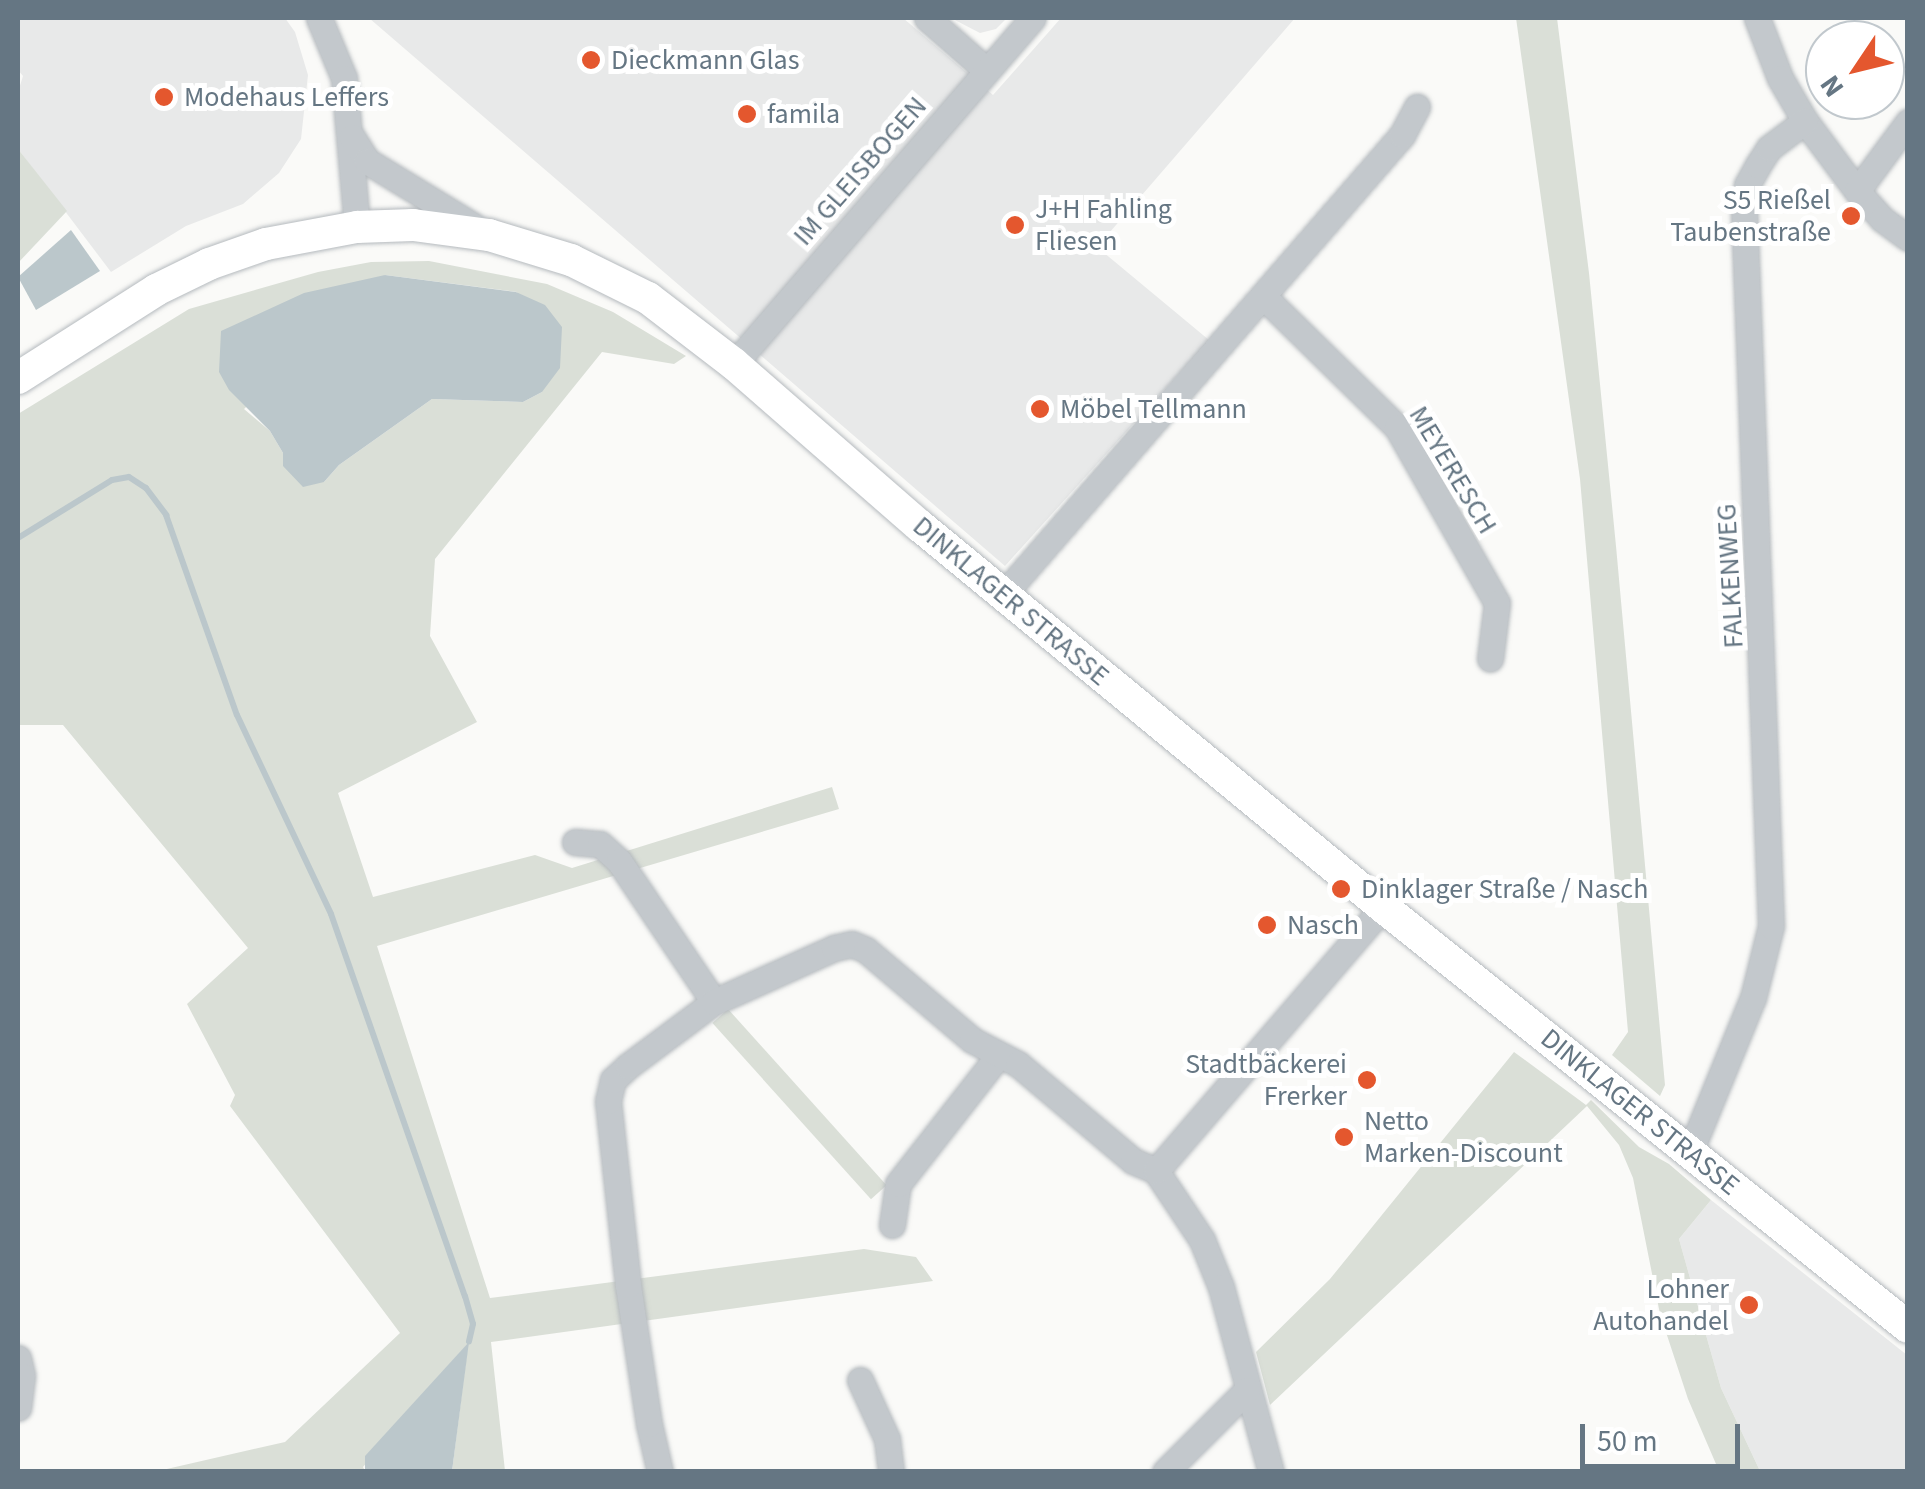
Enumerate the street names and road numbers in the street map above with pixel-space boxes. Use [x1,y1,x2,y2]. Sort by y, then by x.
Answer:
street label: IM GLEISBOGEN [786,90,934,252]
street label: MEYERESCH [1402,400,1504,540]
street label: FALKENWEG [1709,503,1751,649]
street label: DINKLAGER STRASSE [906,509,1116,693]
street label: DINKLAGER STRASSE [1534,1022,1746,1202]

